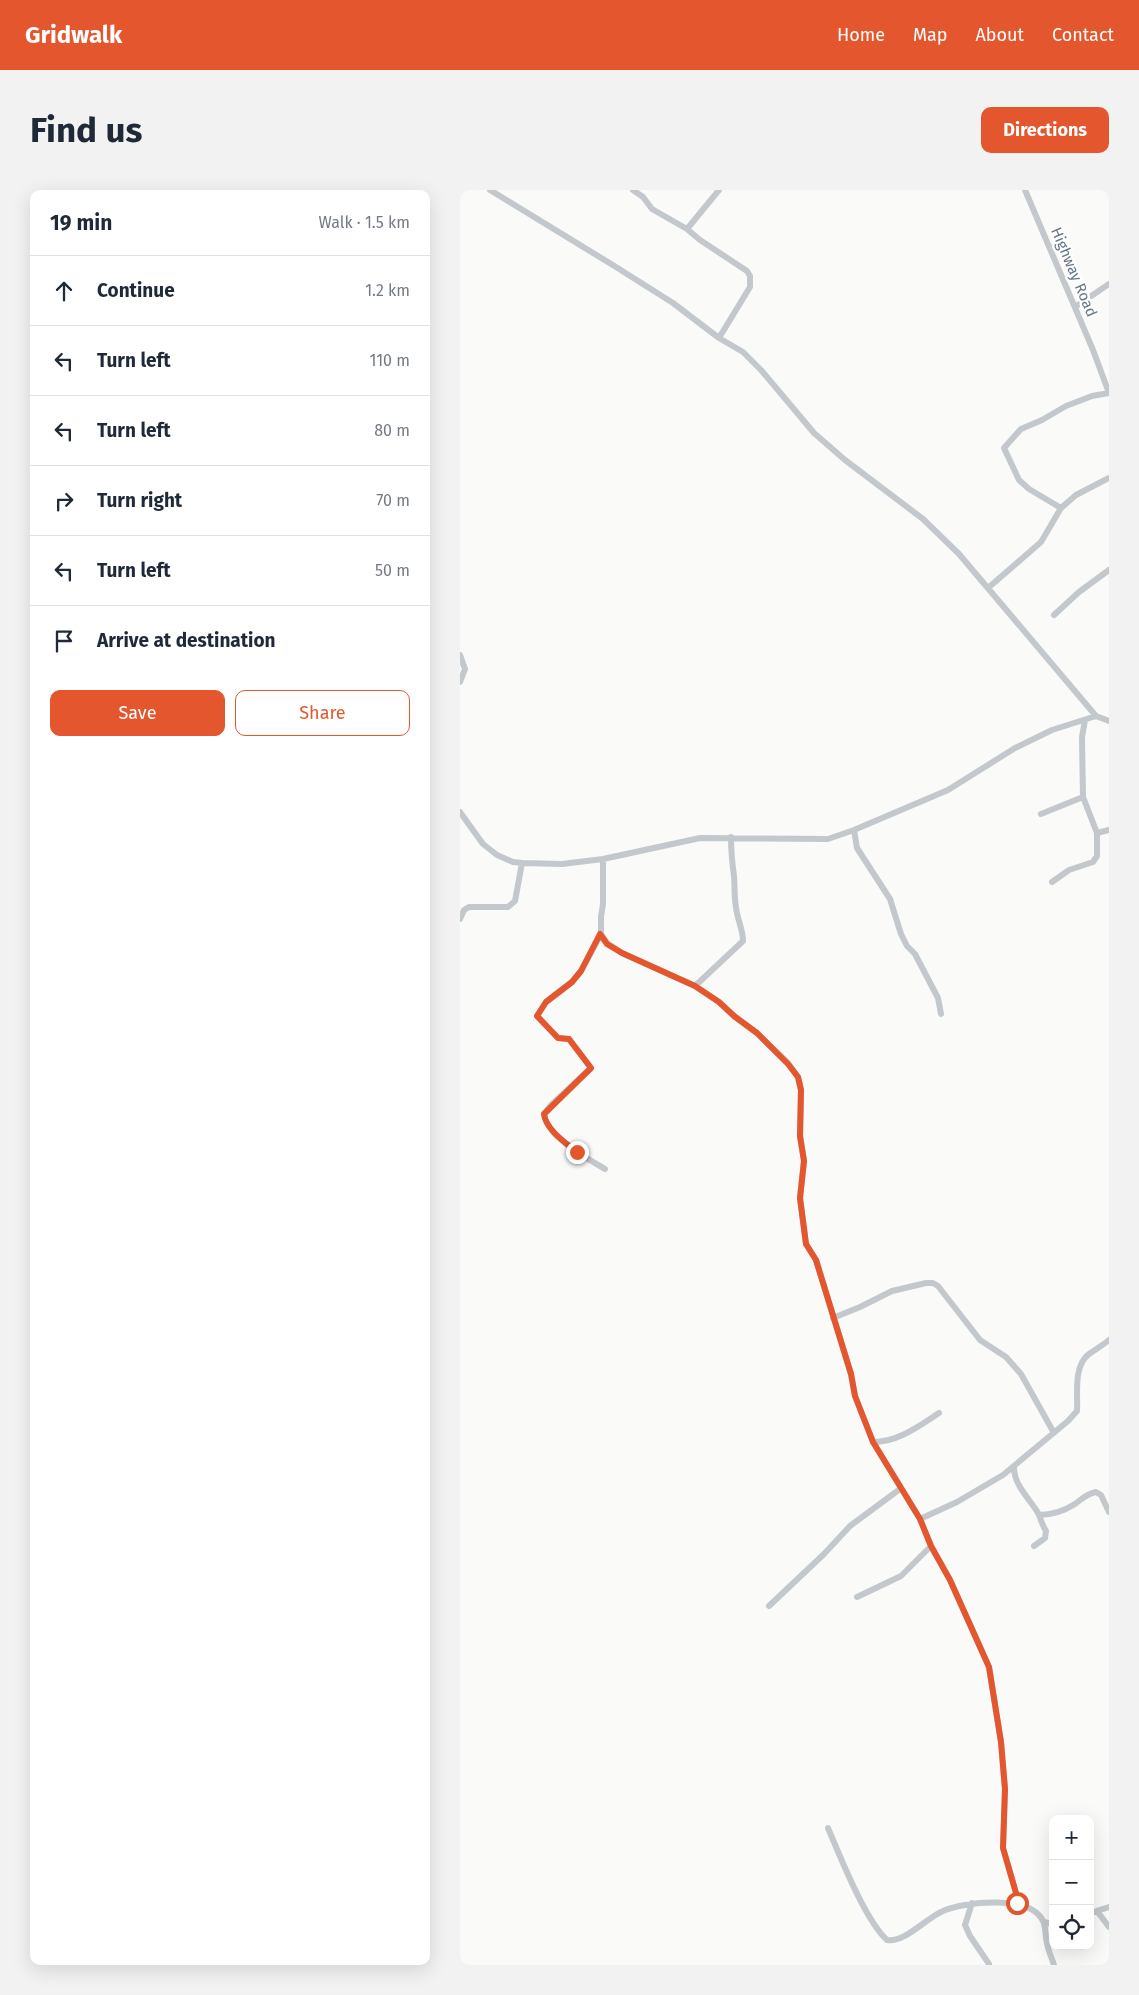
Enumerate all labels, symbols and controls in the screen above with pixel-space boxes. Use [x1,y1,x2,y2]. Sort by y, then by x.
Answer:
text: Gridwalk [25,21,122,49]
text: Home [837,24,885,46]
text: Map [913,24,947,46]
text: About [975,24,1024,46]
text: Contact [1052,24,1114,46]
button: Directions [981,107,1109,153]
text: Find us [30,109,142,151]
text: 19 min [50,210,112,236]
text: Walk · 1.5 km [318,213,410,232]
street label: Highway Road [1047,225,1101,319]
icon: ahead [50,277,78,305]
text: Continue [97,279,175,302]
text: 1.2 km [365,281,410,300]
icon: left [50,347,78,375]
text: Turn left [97,349,171,372]
text: 110 m [369,351,410,370]
icon: left [50,417,78,445]
text: Turn left [97,419,171,442]
text: 80 m [374,421,410,440]
icon: right [50,487,78,515]
text: Turn right [97,489,182,512]
text: 70 m [376,491,410,510]
icon: left [50,557,78,585]
text: Turn left [97,559,171,582]
text: 50 m [375,561,410,580]
icon: arrive [50,627,78,655]
text: Arrive at destination [97,629,276,652]
button: Save [50,690,225,736]
button: Share [235,690,410,736]
route end [566,1141,589,1164]
map controls [1049,1815,1094,1950]
button: + [1049,1815,1094,1860]
button: − [1049,1860,1094,1905]
route start [1006,1892,1029,1915]
button: locate [1049,1905,1094,1950]

